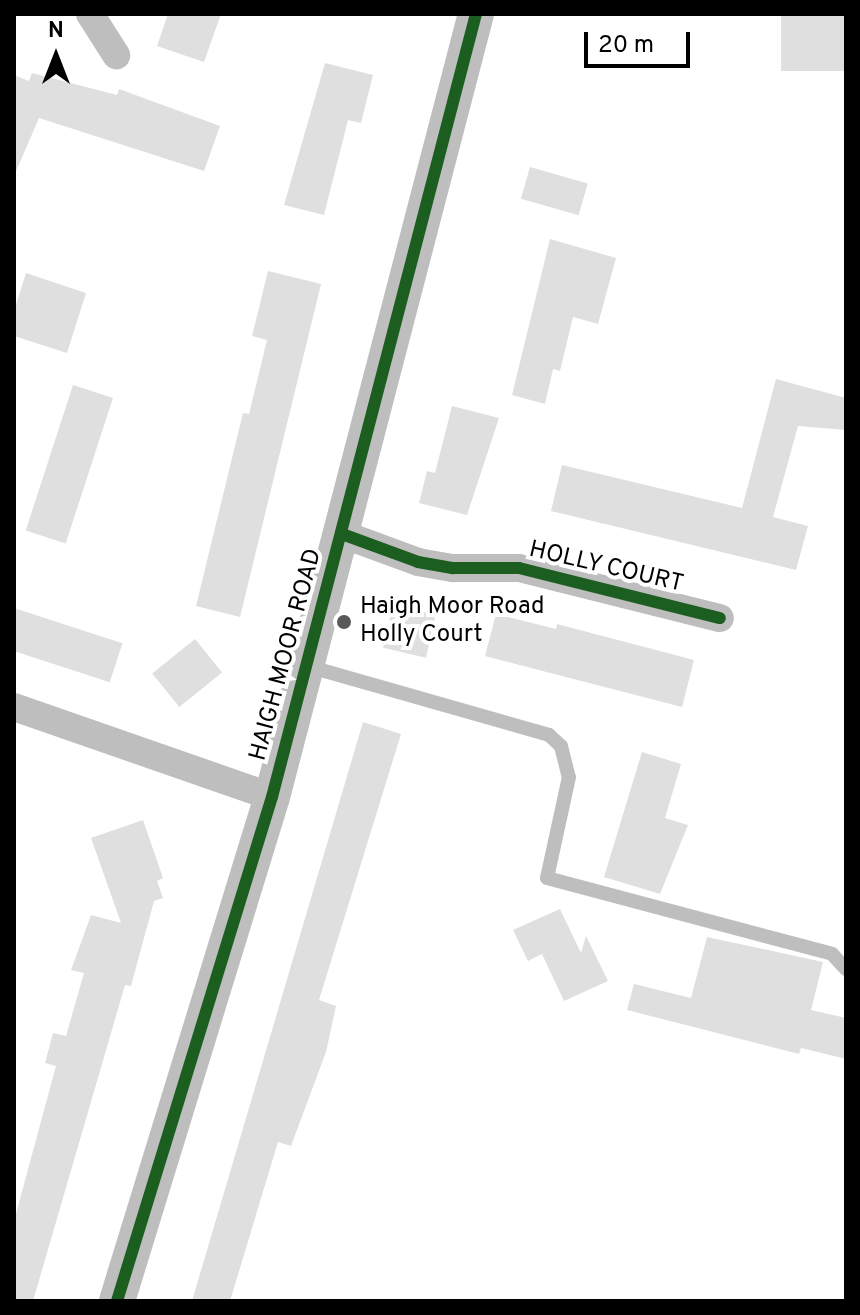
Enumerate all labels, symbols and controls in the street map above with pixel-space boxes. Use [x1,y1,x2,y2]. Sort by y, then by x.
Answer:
north arrow [16,16,96,96]
scale bar [588,16,694,66]
text: N [48,18,64,45]
text: 20 m [598,31,654,61]
street label: HOLLY COURT [526,536,686,600]
street label: HAIGH MOOR ROAD [245,546,329,764]
place label: Haigh Moor Road Holly Court [360,594,544,650]
marker: Haigh Moor Road Holly Court [335,613,353,631]

